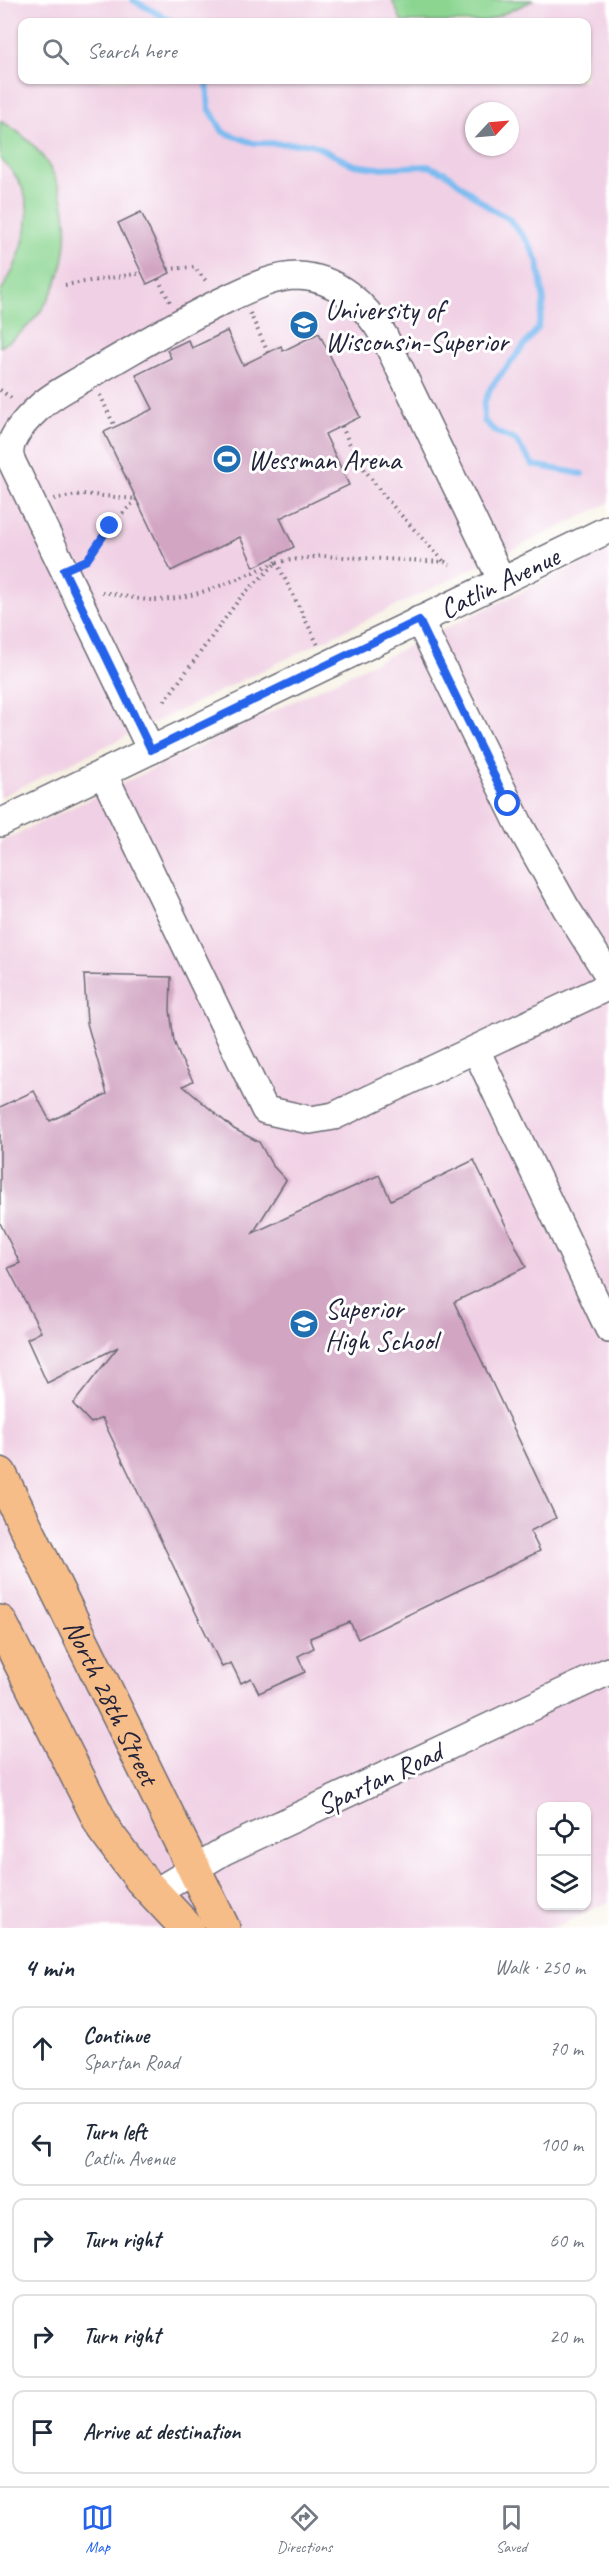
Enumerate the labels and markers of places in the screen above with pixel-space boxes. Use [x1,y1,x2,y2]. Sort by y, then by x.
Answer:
place label: University of Wisconsin-Superior [325,292,510,359]
school or university icon: University of Wisconsin-Superior [288,309,320,341]
place label: Wessman Arena [248,442,403,477]
sports icon: Wessman Arena [211,443,243,475]
place label: Superior High School [325,1291,443,1358]
school or university icon: Superior High School [288,1308,320,1340]

